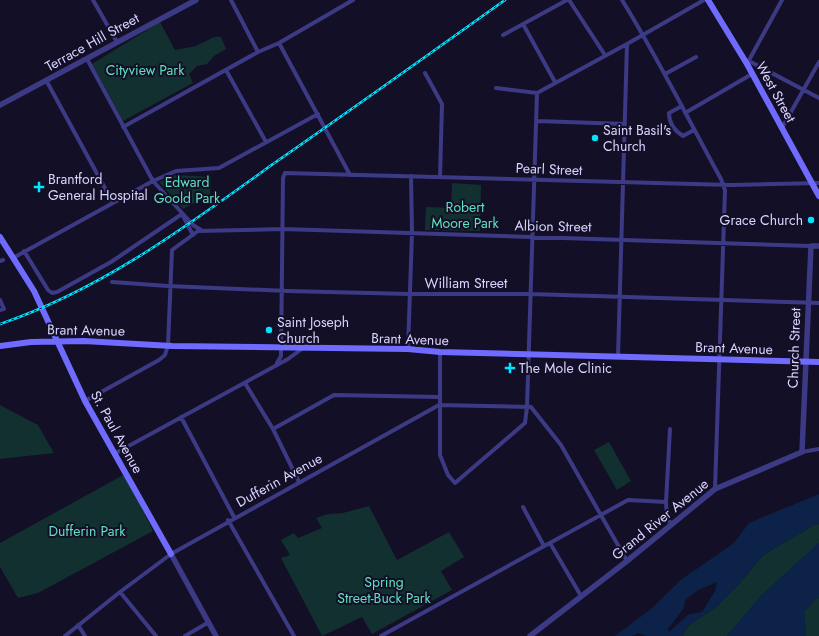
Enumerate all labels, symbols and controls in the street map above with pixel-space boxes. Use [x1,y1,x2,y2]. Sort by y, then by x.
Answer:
street label: Terrace Hill Street [41,8,143,76]
street label: West Street [751,58,801,127]
park label: Cityview Park [106,60,185,80]
place label: Saint Basil's Church [603,120,672,156]
marker: Saint Basil's Church [590,133,600,143]
street label: Pearl Street [515,158,583,180]
place label: Brantford General Hospital [48,169,148,205]
park label: Edward Goold Park [154,172,221,208]
marker: Brantford General Hospital [33,181,45,193]
park label: Robert Moore Park [431,197,500,233]
place label: Grace Church [720,210,803,230]
street label: Albion Street [514,215,592,237]
marker: Grace Church [806,215,816,225]
street label: William Street [425,273,508,293]
street label: Church Street [783,307,805,389]
place label: Saint Joseph Church [277,312,349,348]
street label: Brant Avenue [47,319,125,341]
marker: Saint Joseph Church [264,325,274,335]
street label: Brant Avenue [371,328,449,350]
street label: Brant Avenue [695,337,773,359]
place label: The Mole Clinic [519,358,612,378]
marker: The Mole Clinic [504,362,516,374]
street label: St. Paul Avenue [86,387,148,477]
street label: Dufferin Avenue [232,448,326,512]
street label: Grand River Avenue [607,474,713,564]
park label: Dufferin Park [48,521,126,541]
park label: Spring Street-Buck Park [337,572,432,608]

